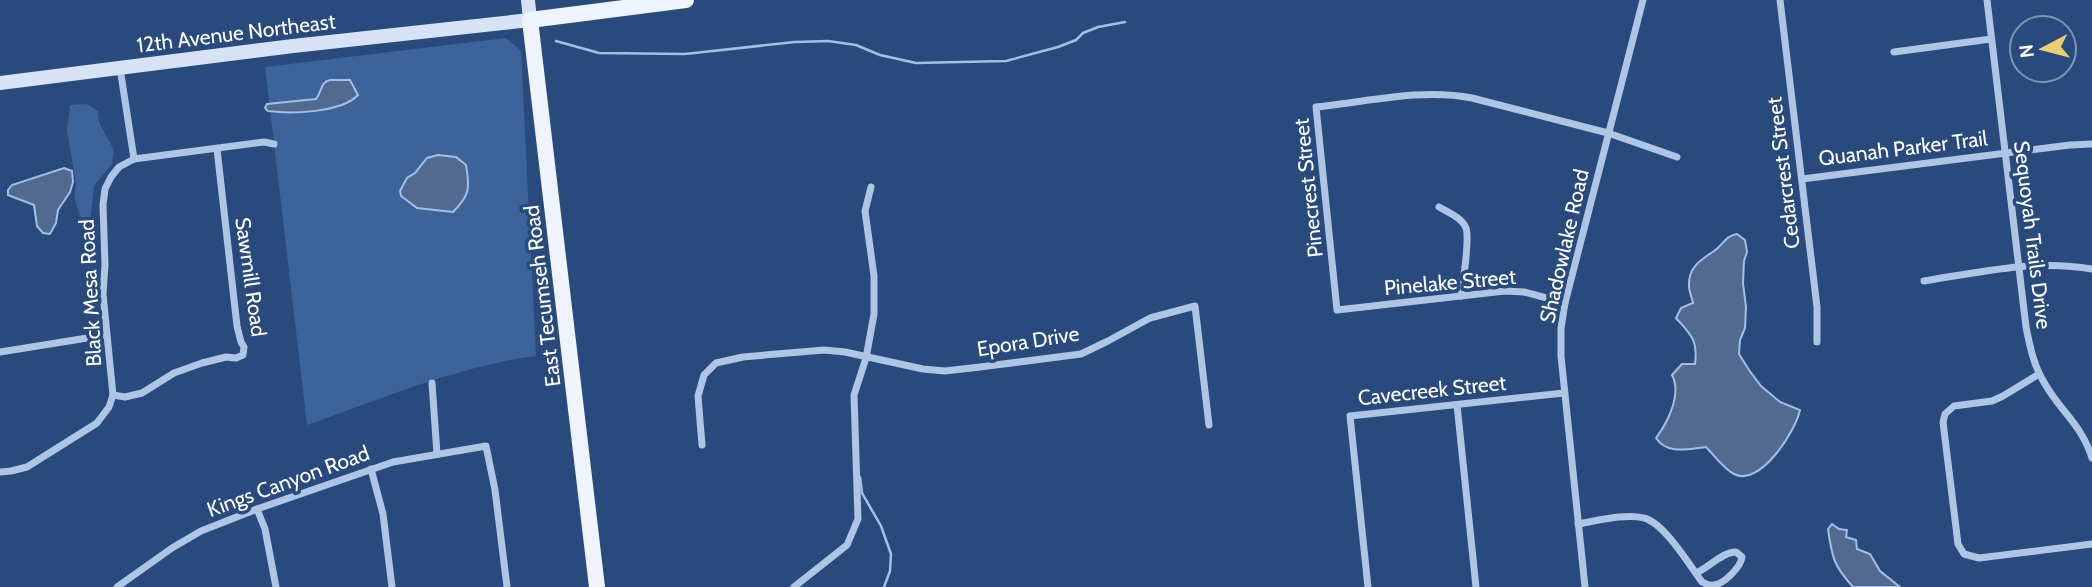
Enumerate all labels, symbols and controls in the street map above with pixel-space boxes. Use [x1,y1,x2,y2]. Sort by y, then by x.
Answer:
street label: 12th Avenue Northeast [135,8,337,58]
north arrow [2008,14,2078,84]
text: N [2014,43,2039,59]
street label: Cedarcrest Street [1761,96,1805,250]
street label: Pinecrest Street [1288,117,1328,259]
street label: Quanah Parker Trail [1817,125,1989,171]
street label: Sequoyah Trails Drive [2009,139,2057,331]
street label: Shadowlake Road [1534,167,1594,325]
street label: East Tecumseh Road [518,204,566,388]
street label: Sawmill Road [230,216,272,338]
street label: Black Mesa Road [74,219,106,367]
street label: Pinelake Street [1383,264,1517,300]
street label: Epora Drive [975,321,1081,361]
street label: Cavecreek Street [1357,370,1507,410]
street label: Kings Canyon Road [203,440,373,522]

